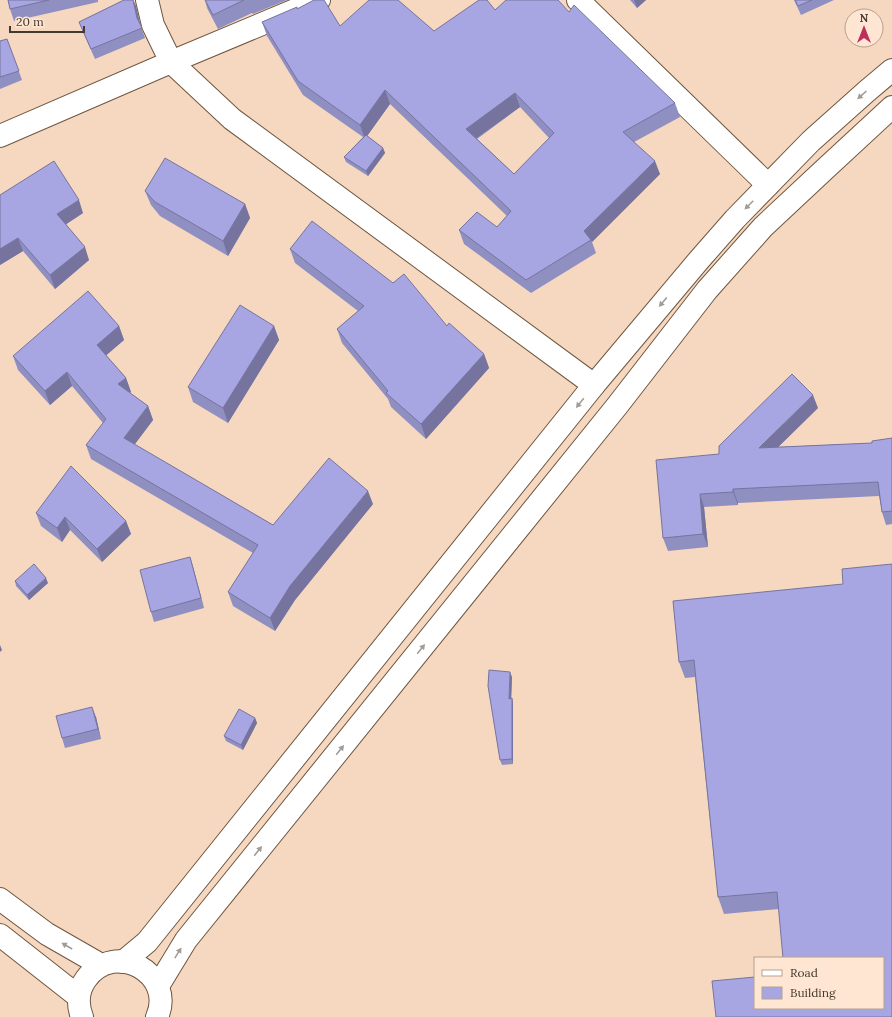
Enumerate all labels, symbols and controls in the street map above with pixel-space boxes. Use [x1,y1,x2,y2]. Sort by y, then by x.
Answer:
scale bar [10,8,84,34]
north arrow [844,8,884,48]
text: N [860,11,869,25]
text: 20 m [16,14,44,29]
one-way arrow [857,90,867,99]
one-way arrow [744,200,754,210]
one-way arrow [658,297,667,308]
one-way arrow [576,397,584,408]
one-way arrow [417,643,426,654]
one-way arrow [335,744,344,755]
one-way arrow [254,845,263,856]
one-way arrow [61,942,73,949]
one-way arrow [174,948,182,958]
legend [754,957,884,1009]
text: Road [790,965,818,980]
text: Building [790,985,836,1000]

